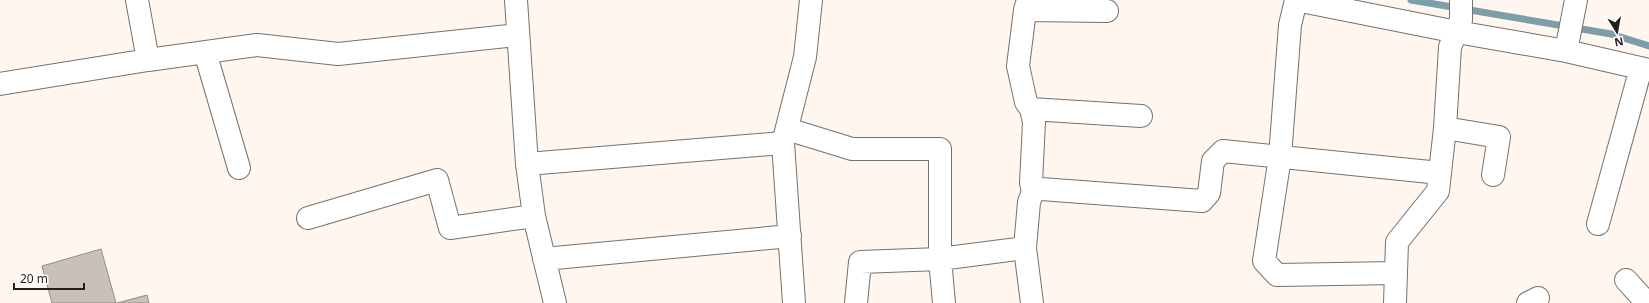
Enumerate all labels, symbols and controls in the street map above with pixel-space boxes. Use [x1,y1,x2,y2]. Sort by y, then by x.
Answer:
north arrow [1597,12,1637,52]
text: N [1613,34,1625,51]
scale bar [14,265,84,291]
text: 20 m [20,270,48,287]

